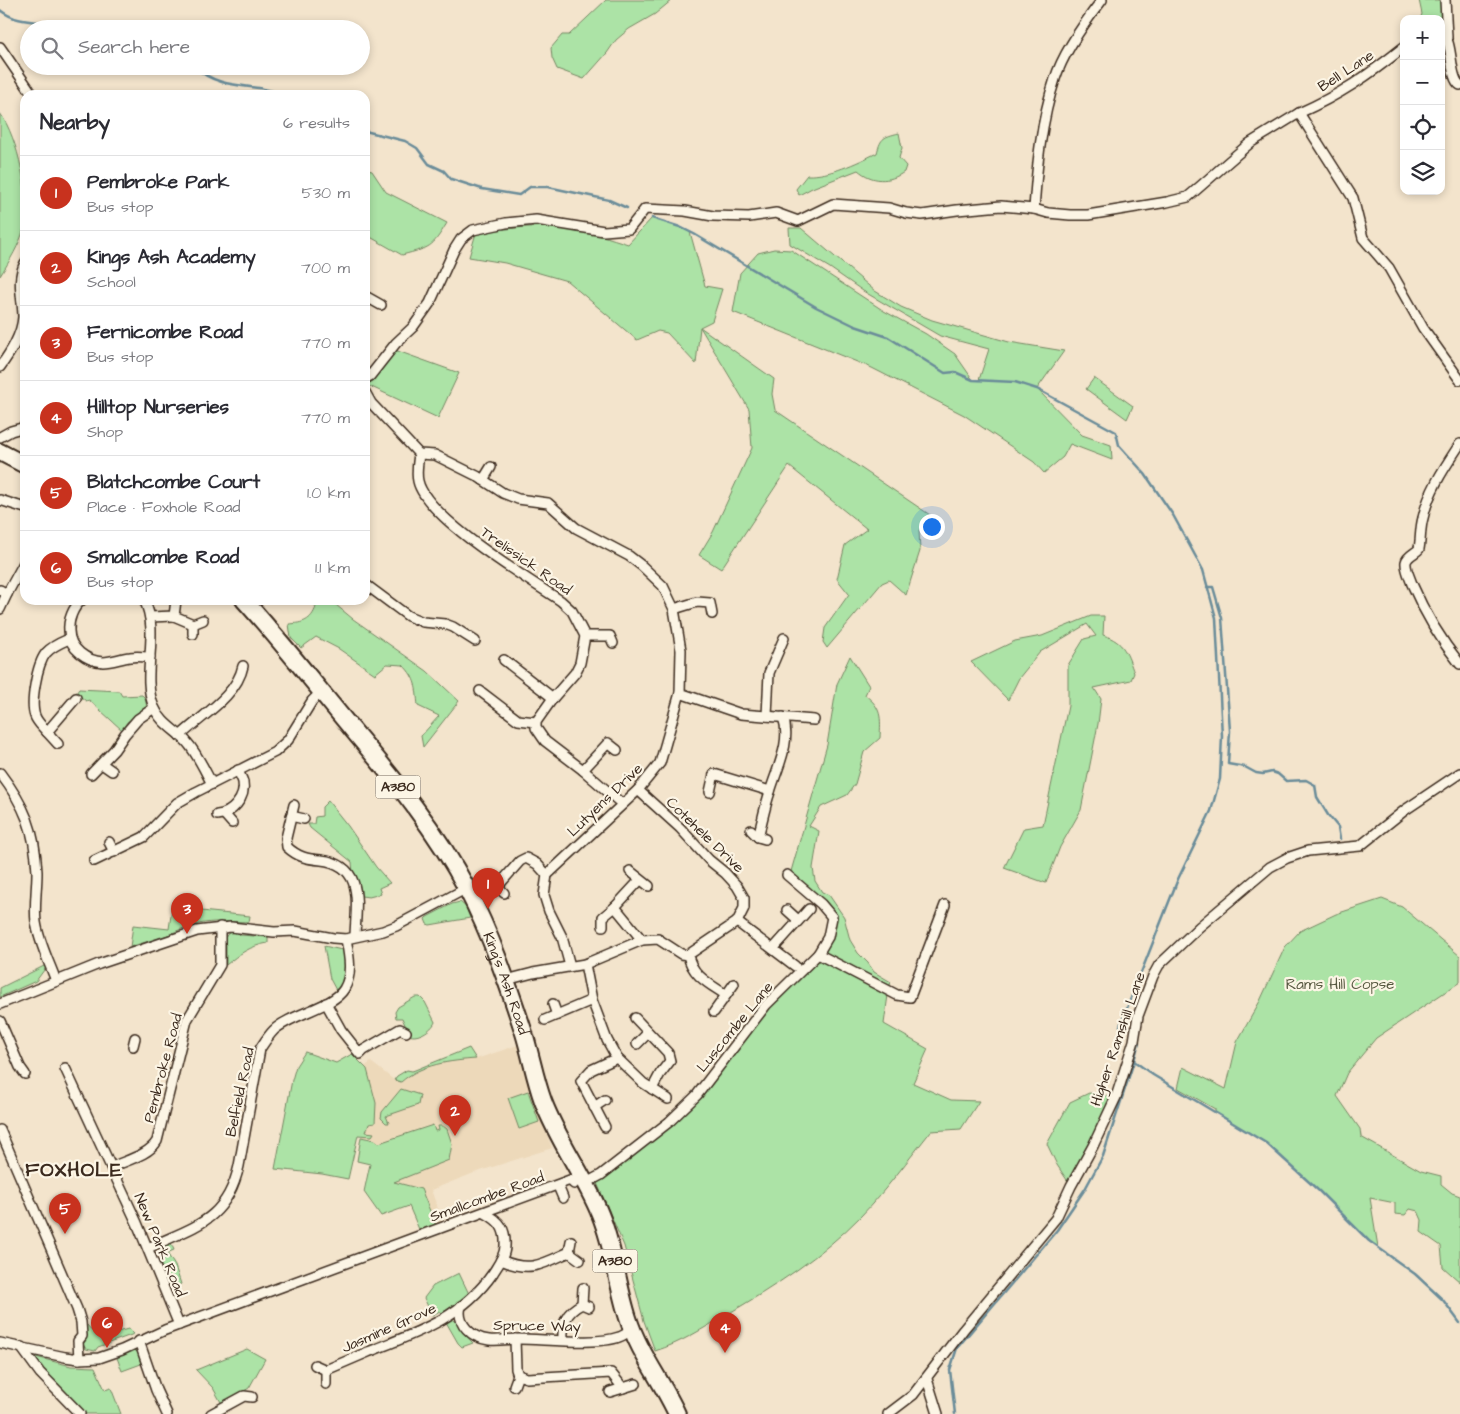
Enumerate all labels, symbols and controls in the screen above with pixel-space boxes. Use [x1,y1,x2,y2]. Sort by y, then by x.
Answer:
map controls [1400,15,1445,195]
button: + [1400,15,1445,60]
search box [20,20,370,75]
icon: search [38,34,66,62]
text: Search here [78,34,190,61]
street label: Bell Lane [1314,45,1378,97]
button: − [1400,60,1445,105]
button: locate [1400,105,1445,150]
text: Nearby [40,108,110,137]
text: 6 results [283,112,350,134]
button: layers [1400,150,1445,195]
text: Pembroke Park [87,169,230,196]
text: 1 [55,182,57,204]
text: 530 m [302,182,350,204]
text: Bus stop [87,196,153,218]
text: Kings Ash Academy [87,244,256,271]
text: 2 [51,257,61,279]
text: 700 m [301,257,350,279]
text: School [87,271,136,293]
text: Fernicombe Road [87,319,243,346]
text: 3 [52,332,60,354]
text: 770 m [301,332,350,354]
text: Bus stop [87,346,153,368]
text: Hilltop Nurseries [87,394,229,421]
text: 4 [51,407,61,429]
text: 770 m [301,407,350,429]
text: Shop [87,421,123,443]
text: Blatchcombe Court [87,469,260,496]
text: 5 [50,482,62,504]
text: 1.0 km [307,482,350,504]
text: Place · Foxhole Road [87,496,241,518]
your location [919,514,945,540]
street label: Trelissick Road [476,522,576,600]
text: Smallcombe Road [87,544,239,571]
text: 6 [51,557,61,579]
text: 1.1 km [315,557,350,579]
text: Bus stop [87,571,153,593]
street label: Lutyens Drive [563,759,648,842]
road number: A380 [376,776,420,799]
street label: Cotehele Drive [661,792,749,878]
pin: 1 [472,868,504,909]
pin: 3 [171,893,203,934]
street label: King's Ash Road [478,929,534,1038]
street label: Higher Ramshill Lane [1085,969,1152,1109]
park label: Rams Hill Copse [1286,974,1394,995]
street label: Luscombe Lane [692,977,778,1077]
street label: Pembroke Road [138,1011,188,1125]
street label: Belfield Road [220,1045,260,1139]
pin: 2 [439,1095,471,1136]
district label: FOXHOLE [25,1156,123,1184]
street label: Smallcombe Road [427,1166,547,1227]
street label: New Park Road [129,1190,191,1300]
pin: 5 [49,1193,81,1234]
road number: A380 [592,1250,638,1272]
street label: Jasmine Grove [338,1298,440,1358]
pin: 6 [91,1307,123,1348]
pin: 4 [709,1312,741,1353]
street label: Spruce Way [493,1315,581,1338]

